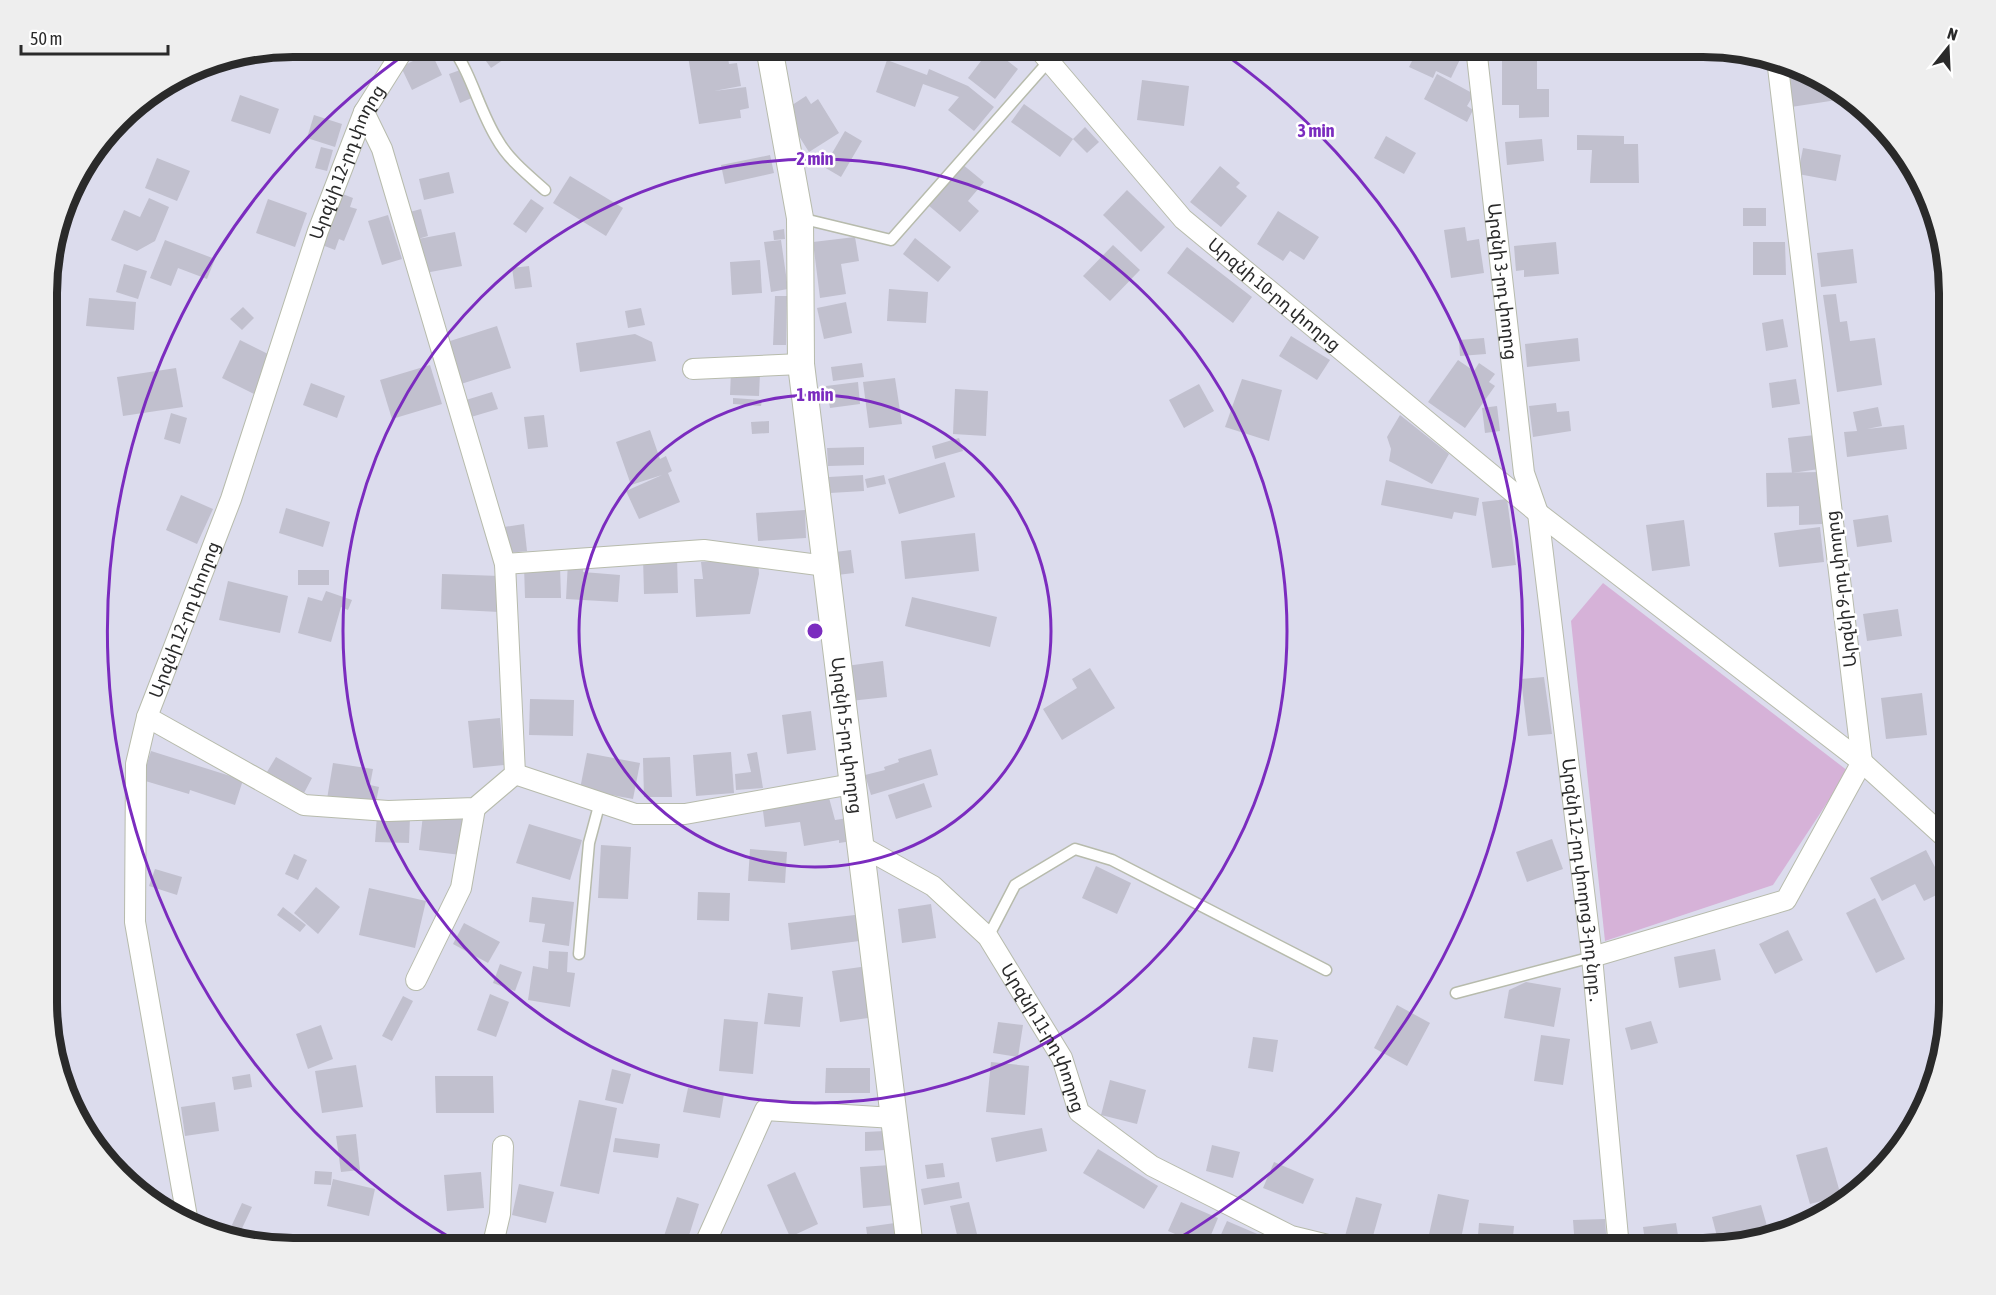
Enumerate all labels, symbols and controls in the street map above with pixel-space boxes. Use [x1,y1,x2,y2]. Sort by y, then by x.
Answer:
scale bar [21,18,168,56]
north arrow [1918,18,1978,78]
text: N [1945,24,1960,44]
text: 50 m [30,28,62,49]
street label: Արզնի 12-րդ փողոց [305,81,389,242]
text: 3 min [1298,120,1335,141]
text: 2 min [797,148,834,169]
street label: Արզնի 3-րդ փողոց [1484,202,1522,361]
street label: Արզնի 10-րդ փողոց [1204,233,1345,355]
text: 1 min [797,384,834,405]
street label: Արզնի 9-րդ փողոց [1820,510,1861,669]
street label: Արզնի 12-րդ փողոց [144,538,224,701]
centre of rings [805,621,825,641]
street label: Արզնի 5-րդ փողոց [827,656,867,815]
street label: Արզնի 12-րդ փողոց 3-րդ նրբ․ [1558,757,1607,1005]
street label: Արզնի 11-րդ փողոց [997,959,1089,1115]

